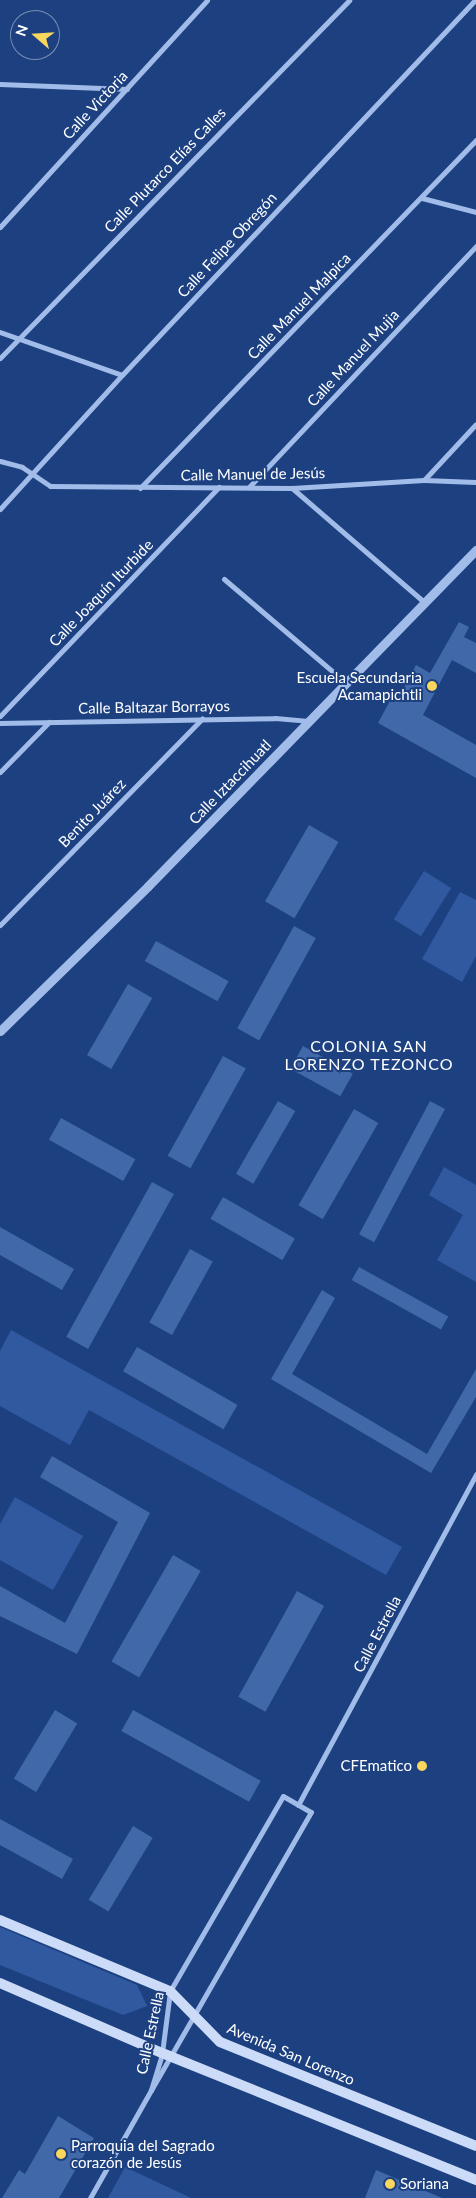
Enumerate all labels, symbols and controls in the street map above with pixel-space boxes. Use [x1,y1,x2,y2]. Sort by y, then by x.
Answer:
north arrow [10,10,60,60]
text: N [11,22,31,38]
street label: Calle Victoria [59,67,131,143]
street label: Calle Plutarco Elías Calles [101,104,229,236]
street label: Calle Felipe Obregón [174,189,280,301]
street label: Calle Manuel Malpica [244,249,354,363]
street label: Calle Manuel Mujia [303,306,403,410]
street label: Calle Manuel de Jesús [180,464,326,484]
street label: Calle Joaquín Iturbide [45,536,157,650]
place label: Escuela Secundaria Acamapichtli [296,668,422,703]
marker: Escuela Secundaria Acamapichtli [426,680,438,692]
street label: Calle Baltazar Borrayos [78,697,230,717]
street label: Calle Iztaccihuatl [185,736,275,828]
street label: Benito Juárez [55,775,129,851]
district label: COLONIA SAN LORENZO TEZONCO [282,1036,456,1074]
street label: Calle Estrella [349,1593,405,1675]
place label: CFEmatico [341,1757,412,1775]
marker: CFEmatico [416,1760,428,1772]
street label: Calle Estrella [132,1990,168,2076]
street label: Avenida San Lorenzo [225,2019,357,2089]
place label: Parroquia del Sagrado corazón de Jesús [71,2136,215,2171]
marker: Parroquia del Sagrado corazón de Jesús [55,2148,67,2160]
place label: Soriana [400,2175,449,2193]
marker: Soriana [384,2178,396,2190]

